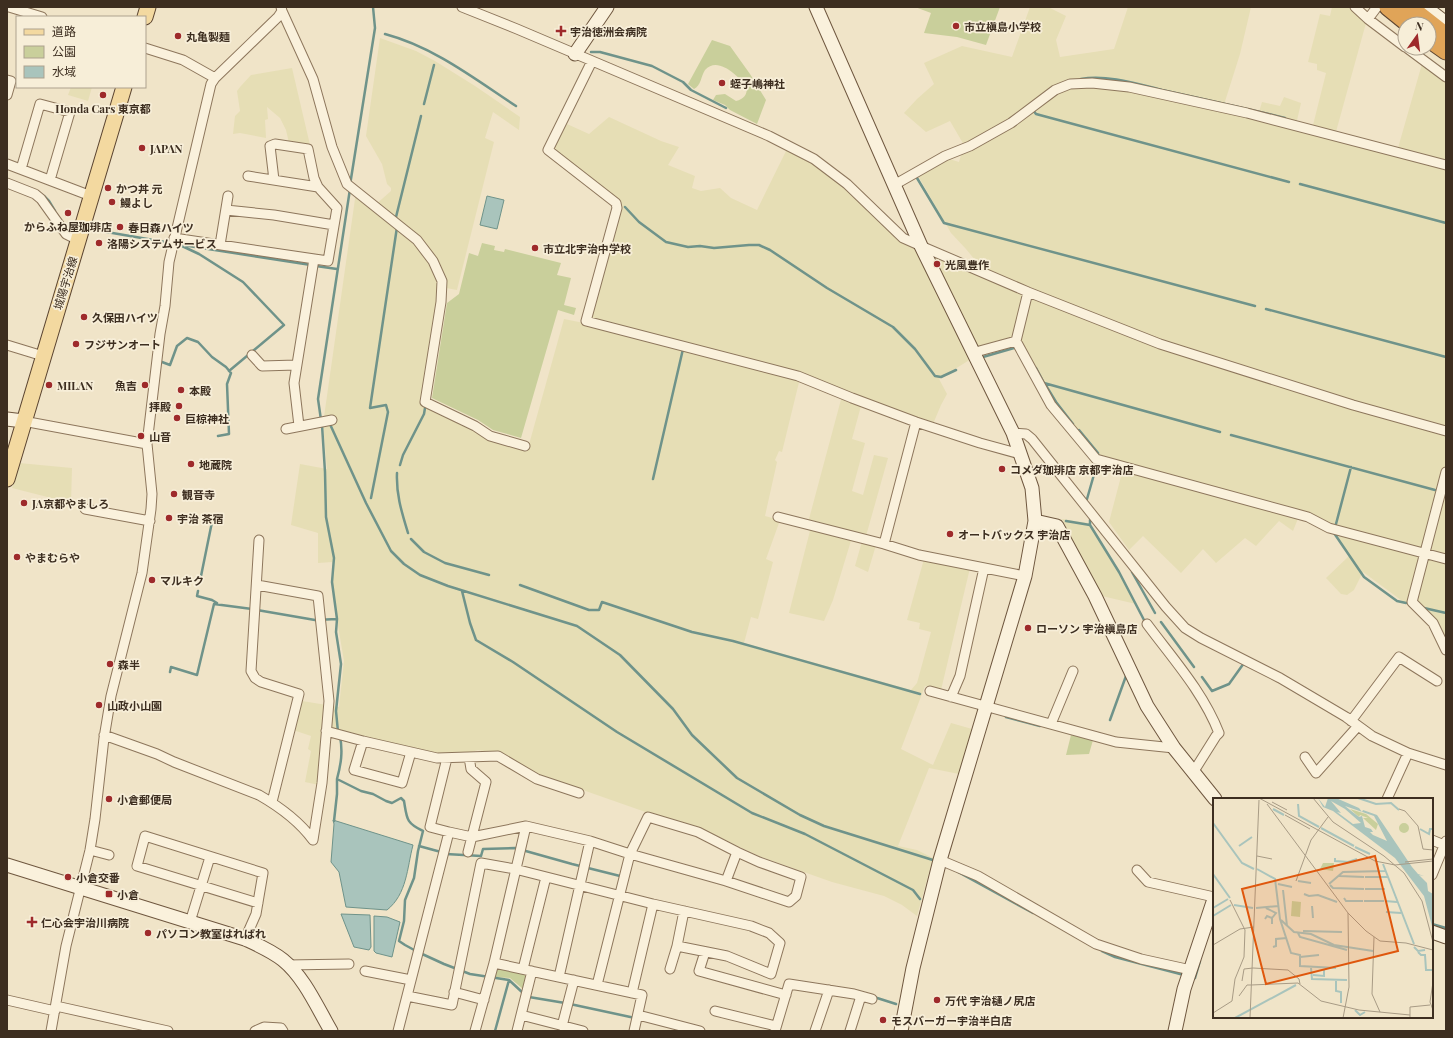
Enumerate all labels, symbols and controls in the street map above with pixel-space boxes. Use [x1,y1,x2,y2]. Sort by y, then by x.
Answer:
legend [16,16,146,88]
north arrow [1397,16,1437,56]
text: N [1414,18,1425,34]
place label: 市立槇島小学校 [964,19,1041,34]
marker: 市立槇島小学校 [951,21,961,31]
text: 道路 [52,23,76,39]
place label: 宇治徳洲会病院 [570,24,647,39]
marker: 宇治徳洲会病院 [555,25,567,37]
place label: 丸亀製麺 [186,29,230,44]
marker: 丸亀製麺 [173,31,183,41]
text: 公園 [52,43,76,59]
text: 水域 [52,63,76,79]
place label: 蛭子嶋神社 [730,76,785,91]
marker: 蛭子嶋神社 [717,78,727,88]
marker: Honda Cars 東京都 [98,90,108,100]
place label: Honda Cars 東京都 [55,101,151,116]
place label: JAPAN [149,141,183,156]
marker: JAPAN [137,143,147,153]
place label: かつ丼 元 [116,181,163,196]
marker: かつ丼 元 [103,183,113,193]
place label: 鰻よし [120,195,153,210]
marker: 鰻よし [107,197,117,207]
marker: からふね屋珈琲店 [63,208,73,218]
place label: からふね屋珈琲店 [24,219,112,234]
place label: 春日森ハイツ [128,220,194,235]
marker: 春日森ハイツ [115,222,125,232]
place label: 洛陽システムサービス [107,236,217,251]
marker: 洛陽システムサービス [94,238,104,248]
place label: 市立北宇治中学校 [543,241,631,256]
marker: 市立北宇治中学校 [530,243,540,253]
street label: 城陽宇治線 [50,255,80,311]
place label: 光風豊作 [945,257,989,272]
marker: 光風豊作 [932,259,942,269]
place label: 久保田ハイツ [92,310,158,325]
marker: 久保田ハイツ [79,312,89,322]
place label: フジサンオート [84,337,161,352]
marker: フジサンオート [71,339,81,349]
place label: MILAN [57,378,93,393]
place label: 魚吉 [115,378,137,393]
marker: MILAN [44,380,54,390]
marker: 魚吉 [140,380,150,390]
place label: 本殿 [189,383,211,398]
marker: 本殿 [176,385,186,395]
place label: 拝殿 [149,399,171,414]
marker: 拝殿 [174,401,184,411]
place label: 巨椋神社 [185,411,229,426]
marker: 巨椋神社 [172,413,182,423]
place label: 山音 [149,429,171,444]
marker: 山音 [136,431,146,441]
place label: 地蔵院 [199,457,232,472]
marker: 地蔵院 [186,459,196,469]
place label: コメダ珈琲店 京都宇治店 [1010,462,1134,477]
marker: コメダ珈琲店 京都宇治店 [997,464,1007,474]
place label: 観音寺 [182,487,215,502]
marker: 観音寺 [169,489,179,499]
place label: JA京都やましろ [31,496,109,511]
marker: JA京都やましろ [19,498,29,508]
place label: 宇治 茶宿 [177,511,224,526]
marker: 宇治 茶宿 [164,513,174,523]
place label: オートバックス 宇治店 [958,527,1070,542]
marker: オートバックス 宇治店 [945,529,955,539]
place label: やまむらや [25,550,80,565]
marker: やまむらや [12,552,22,562]
place label: マルキク [160,573,204,588]
marker: マルキク [147,575,157,585]
place label: ローソン 宇治槇島店 [1036,621,1138,636]
marker: ローソン 宇治槇島店 [1023,623,1033,633]
place label: 森半 [118,657,140,672]
marker: 森半 [105,659,115,669]
place label: 山政小山園 [107,698,162,713]
marker: 山政小山園 [94,700,104,710]
place label: 小倉郵便局 [117,792,172,807]
marker: 小倉郵便局 [104,794,114,804]
inset map [1213,798,1433,1018]
place label: 小倉交番 [76,870,120,885]
marker: 小倉交番 [63,872,73,882]
place label: 小倉 [117,887,139,902]
marker: 小倉 [104,889,114,899]
place label: 仁心会宇治川病院 [41,915,129,930]
marker: 仁心会宇治川病院 [26,916,38,928]
place label: パソコン教室はればれ [156,926,266,941]
marker: パソコン教室はればれ [143,928,153,938]
place label: 万代 宇治樋ノ尻店 [945,993,1036,1008]
marker: 万代 宇治樋ノ尻店 [932,995,942,1005]
place label: モスバーガー宇治半白店 [891,1013,1012,1028]
marker: モスバーガー宇治半白店 [878,1015,888,1025]

